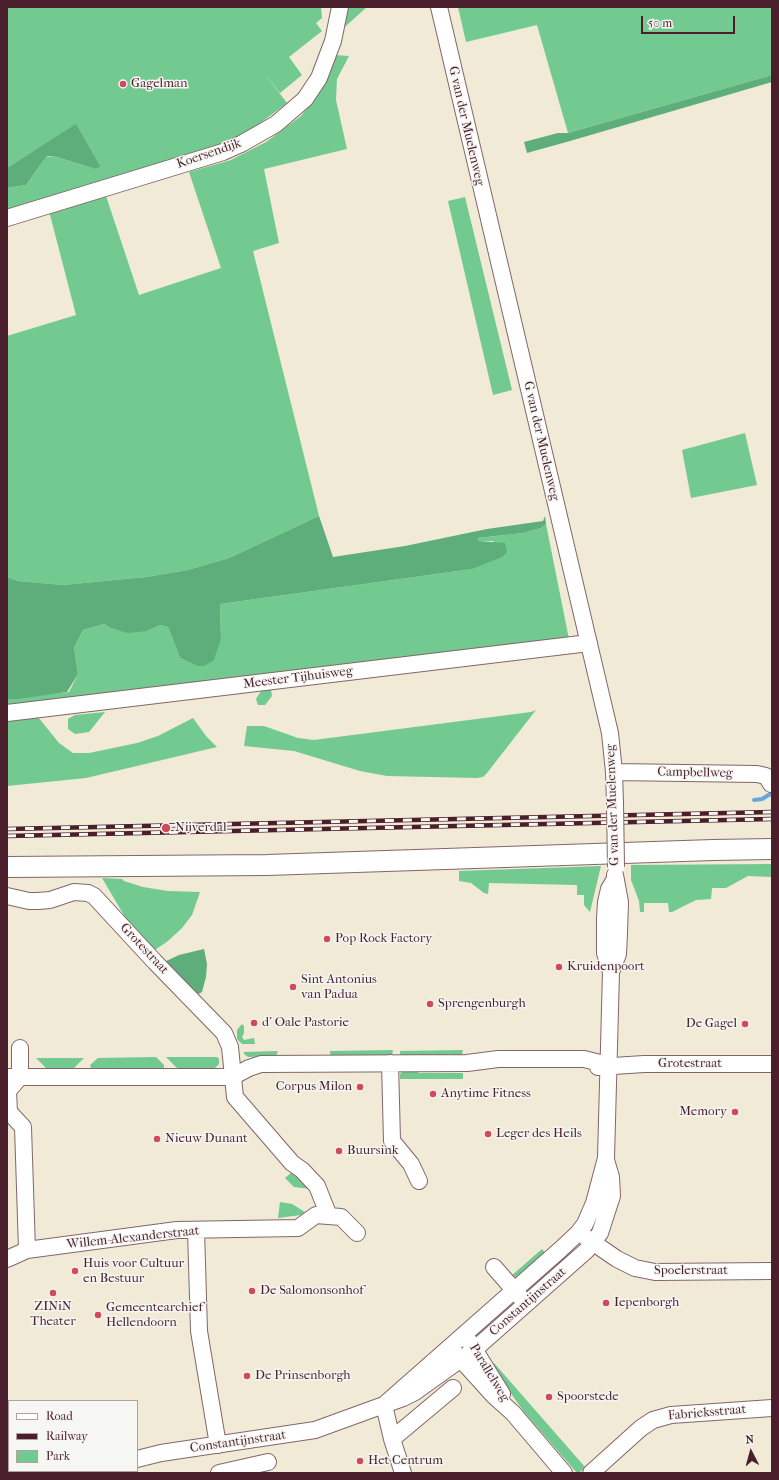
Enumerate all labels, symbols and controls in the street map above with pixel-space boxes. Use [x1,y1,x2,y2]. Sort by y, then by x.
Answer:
scale bar [643,8,737,34]
text: 50 m [648,16,672,30]
street label: G van der Muelenweg [445,65,487,187]
place label: Gagelman [131,76,188,92]
marker: Gagelman [118,79,128,89]
street label: Koersendijk [175,136,243,172]
street label: G van der Muelenweg [520,380,562,502]
street label: Meester Tijhuisweg [242,664,354,692]
street label: G van der Muelenweg [603,744,623,866]
street label: Campbellweg [657,765,733,781]
place label: Nijverdal [175,820,227,836]
marker: Nijverdal [160,822,172,834]
street label: Grotestraat [117,920,171,978]
place label: Pop Rock Factory [335,931,432,947]
marker: Pop Rock Factory [322,934,332,944]
place label: Kruidenpoort [567,959,645,975]
marker: Kruidenpoort [554,962,564,972]
place label: Sint Antonius van Padua [301,972,377,1003]
marker: Sint Antonius van Padua [288,982,298,992]
place label: Sprengenburgh [438,996,526,1012]
marker: Sprengenburgh [425,999,435,1009]
place label: d' Oale Pastorie [262,1015,349,1031]
place label: De Gagel [686,1016,737,1032]
marker: d' Oale Pastorie [249,1018,259,1028]
marker: De Gagel [740,1019,750,1029]
street label: Grotestraat [658,1056,722,1072]
place label: Corpus Milon [276,1079,352,1095]
marker: Corpus Milon [355,1082,365,1092]
place label: Anytime Fitness [441,1086,531,1102]
marker: Anytime Fitness [428,1089,438,1099]
place label: Memory [679,1104,727,1120]
marker: Memory [730,1107,740,1117]
place label: Leger des Heils [496,1126,582,1142]
marker: Leger des Heils [483,1129,493,1139]
place label: Nieuw Dunant [165,1131,248,1147]
marker: Nieuw Dunant [152,1134,162,1144]
place label: Buursink [347,1143,399,1159]
marker: Buursink [334,1146,344,1156]
street label: Willem-Alexanderstraat [66,1223,200,1253]
place label: Huis voor Cultuur en Bestuur [83,1256,184,1287]
street label: Spoelerstraat [654,1263,728,1279]
street label: Constantijnstraat [486,1264,570,1340]
marker: Huis voor Cultuur en Bestuur [70,1266,80,1276]
place label: De Salomonsonhof [260,1283,364,1299]
marker: De Salomonsonhof [247,1286,257,1296]
marker: ZINiN Theater [48,1288,58,1298]
place label: Iepenborgh [614,1295,679,1311]
marker: Iepenborgh [601,1298,611,1308]
place label: ZINiN Theater [30,1299,76,1330]
place label: Gemeentearchief Hellendoorn [106,1300,203,1331]
marker: Gemeentearchief Hellendoorn [93,1310,103,1320]
street label: Parallelweg [466,1341,512,1405]
place label: De Prinsenborgh [255,1368,351,1384]
marker: De Prinsenborgh [242,1371,252,1381]
place label: Spoorstede [557,1389,619,1405]
marker: Spoorstede [544,1392,554,1402]
legend [8,1400,138,1472]
street label: Fabrieksstraat [667,1402,747,1424]
text: Road [46,1409,73,1423]
street label: Constantijnstraat [189,1428,287,1456]
text: Railway [46,1429,88,1443]
north arrow [731,1432,771,1472]
text: N [745,1433,755,1446]
text: Park [46,1449,70,1463]
place label: Het Centrum [368,1453,443,1469]
marker: Het Centrum [355,1456,365,1466]

